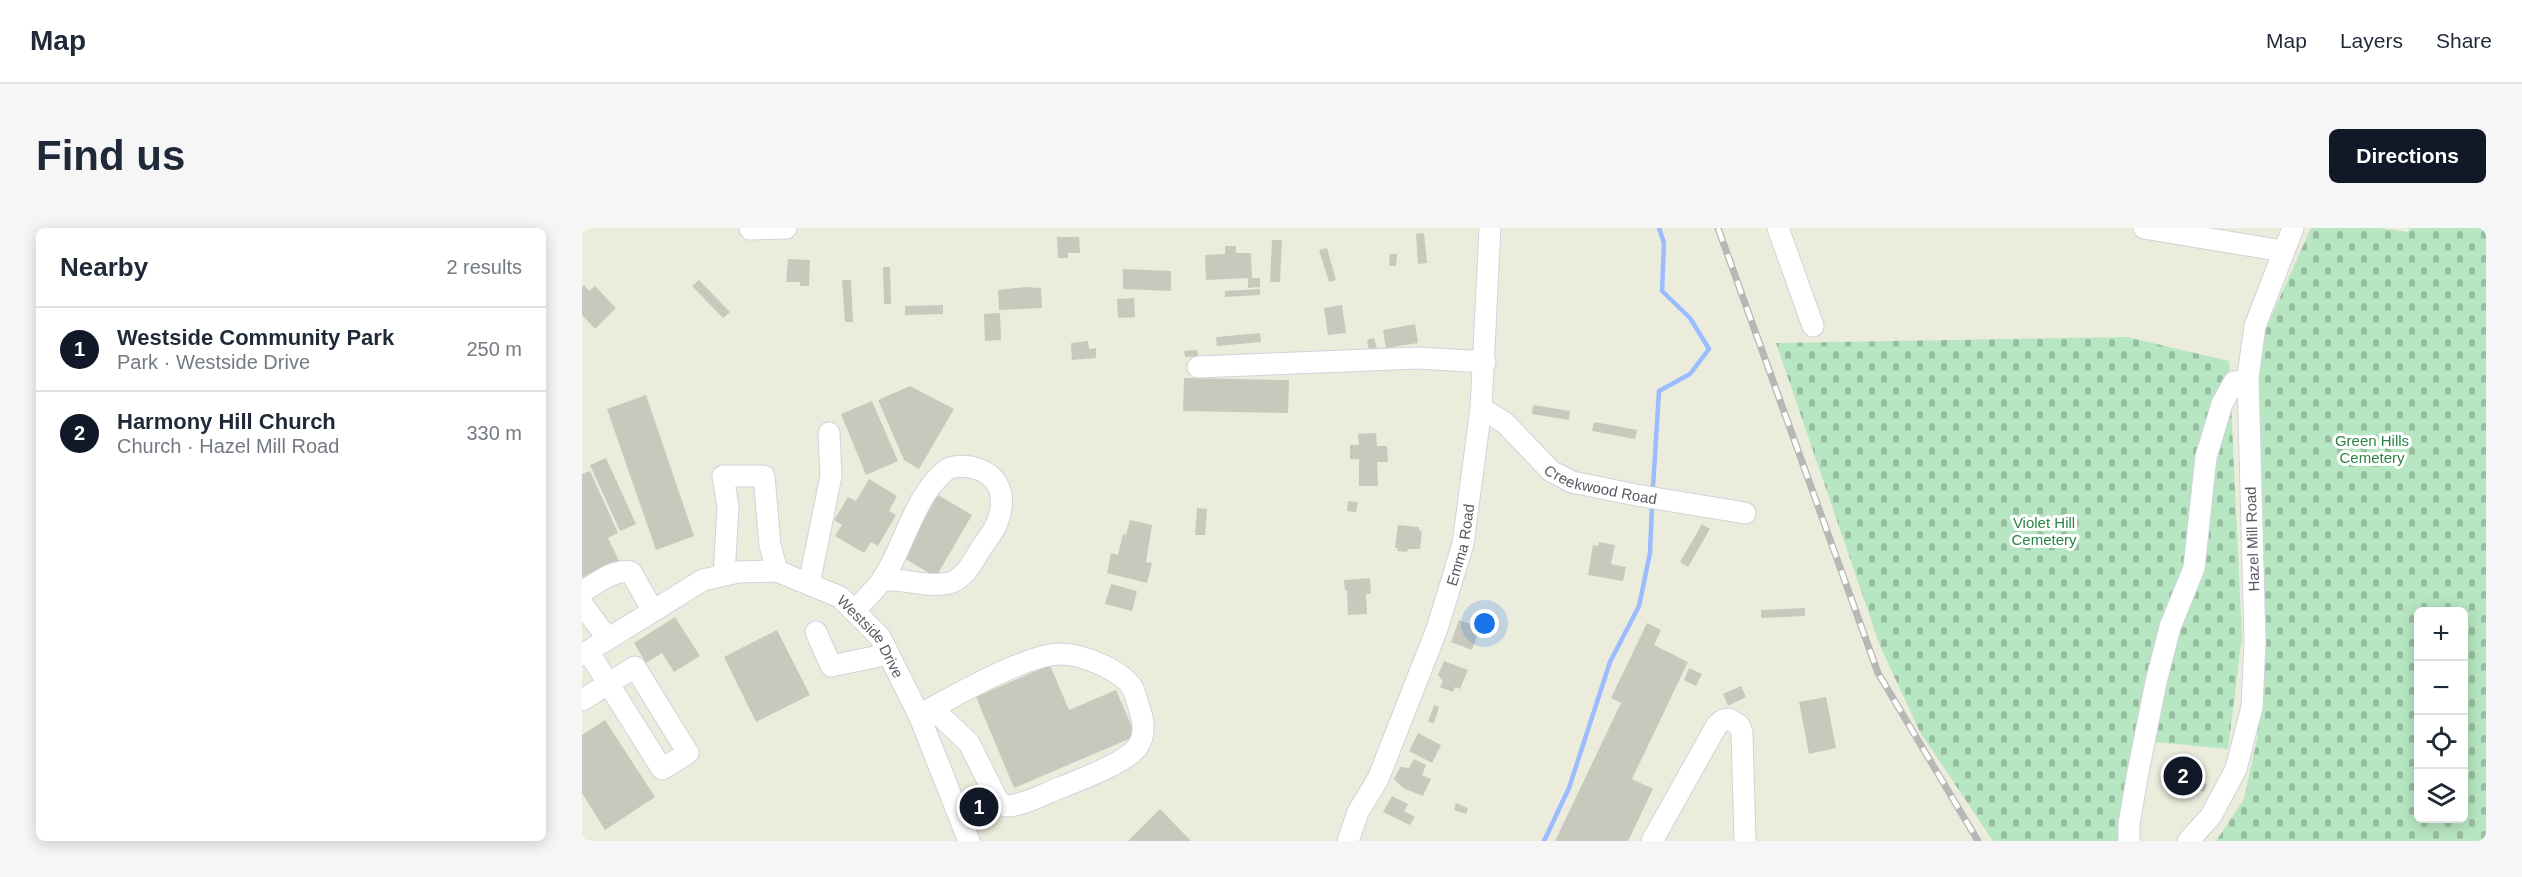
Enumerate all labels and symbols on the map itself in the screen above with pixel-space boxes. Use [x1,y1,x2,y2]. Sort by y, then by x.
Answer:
park label: Green Hills Cemetery [2335,432,2409,466]
street label: Creekwood Road [1541,461,1658,507]
street label: Hazel Mill Road [2242,486,2262,592]
street label: Emma Road [1442,503,1477,588]
park label: Violet Hill Cemetery [2011,514,2077,548]
street label: Westside Drive [834,591,907,680]
your location [1470,609,1499,638]
pin: 2 [2164,754,2202,798]
pin: 1 [960,784,998,830]

